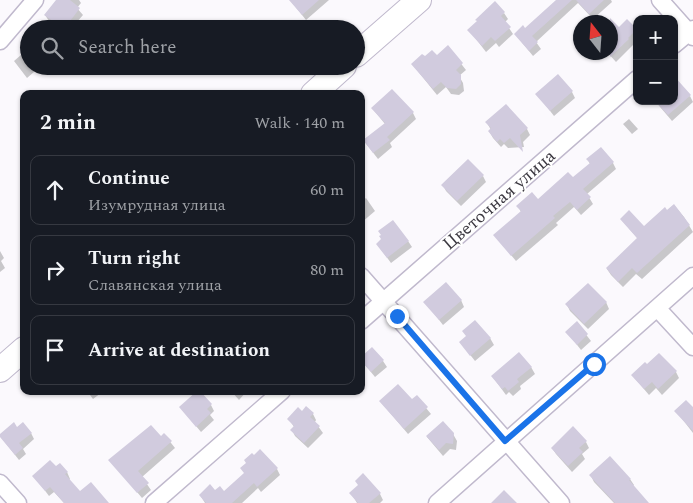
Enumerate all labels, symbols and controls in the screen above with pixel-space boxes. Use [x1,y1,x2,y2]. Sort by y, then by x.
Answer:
north arrow [573,15,618,60]
map controls [633,15,678,105]
button: + [633,15,678,60]
search box [20,20,365,75]
text: Search here [78,33,177,62]
icon: search [38,34,66,62]
button: − [633,60,678,105]
text: 2 min [40,107,96,139]
text: Walk · 140 m [254,111,345,135]
street label: Цветочная улица [436,143,562,257]
text: Continue [88,164,170,193]
icon: ahead [41,176,69,204]
text: 60 m [310,178,344,202]
text: Изумрудная улица [88,193,226,217]
text: Turn right [88,244,181,273]
icon: right [41,256,69,284]
text: 80 m [310,258,344,282]
text: Славянская улица [88,273,222,297]
route end [386,305,409,328]
icon: arrive [41,336,69,364]
text: Arrive at destination [88,336,270,365]
route start [583,353,606,376]

